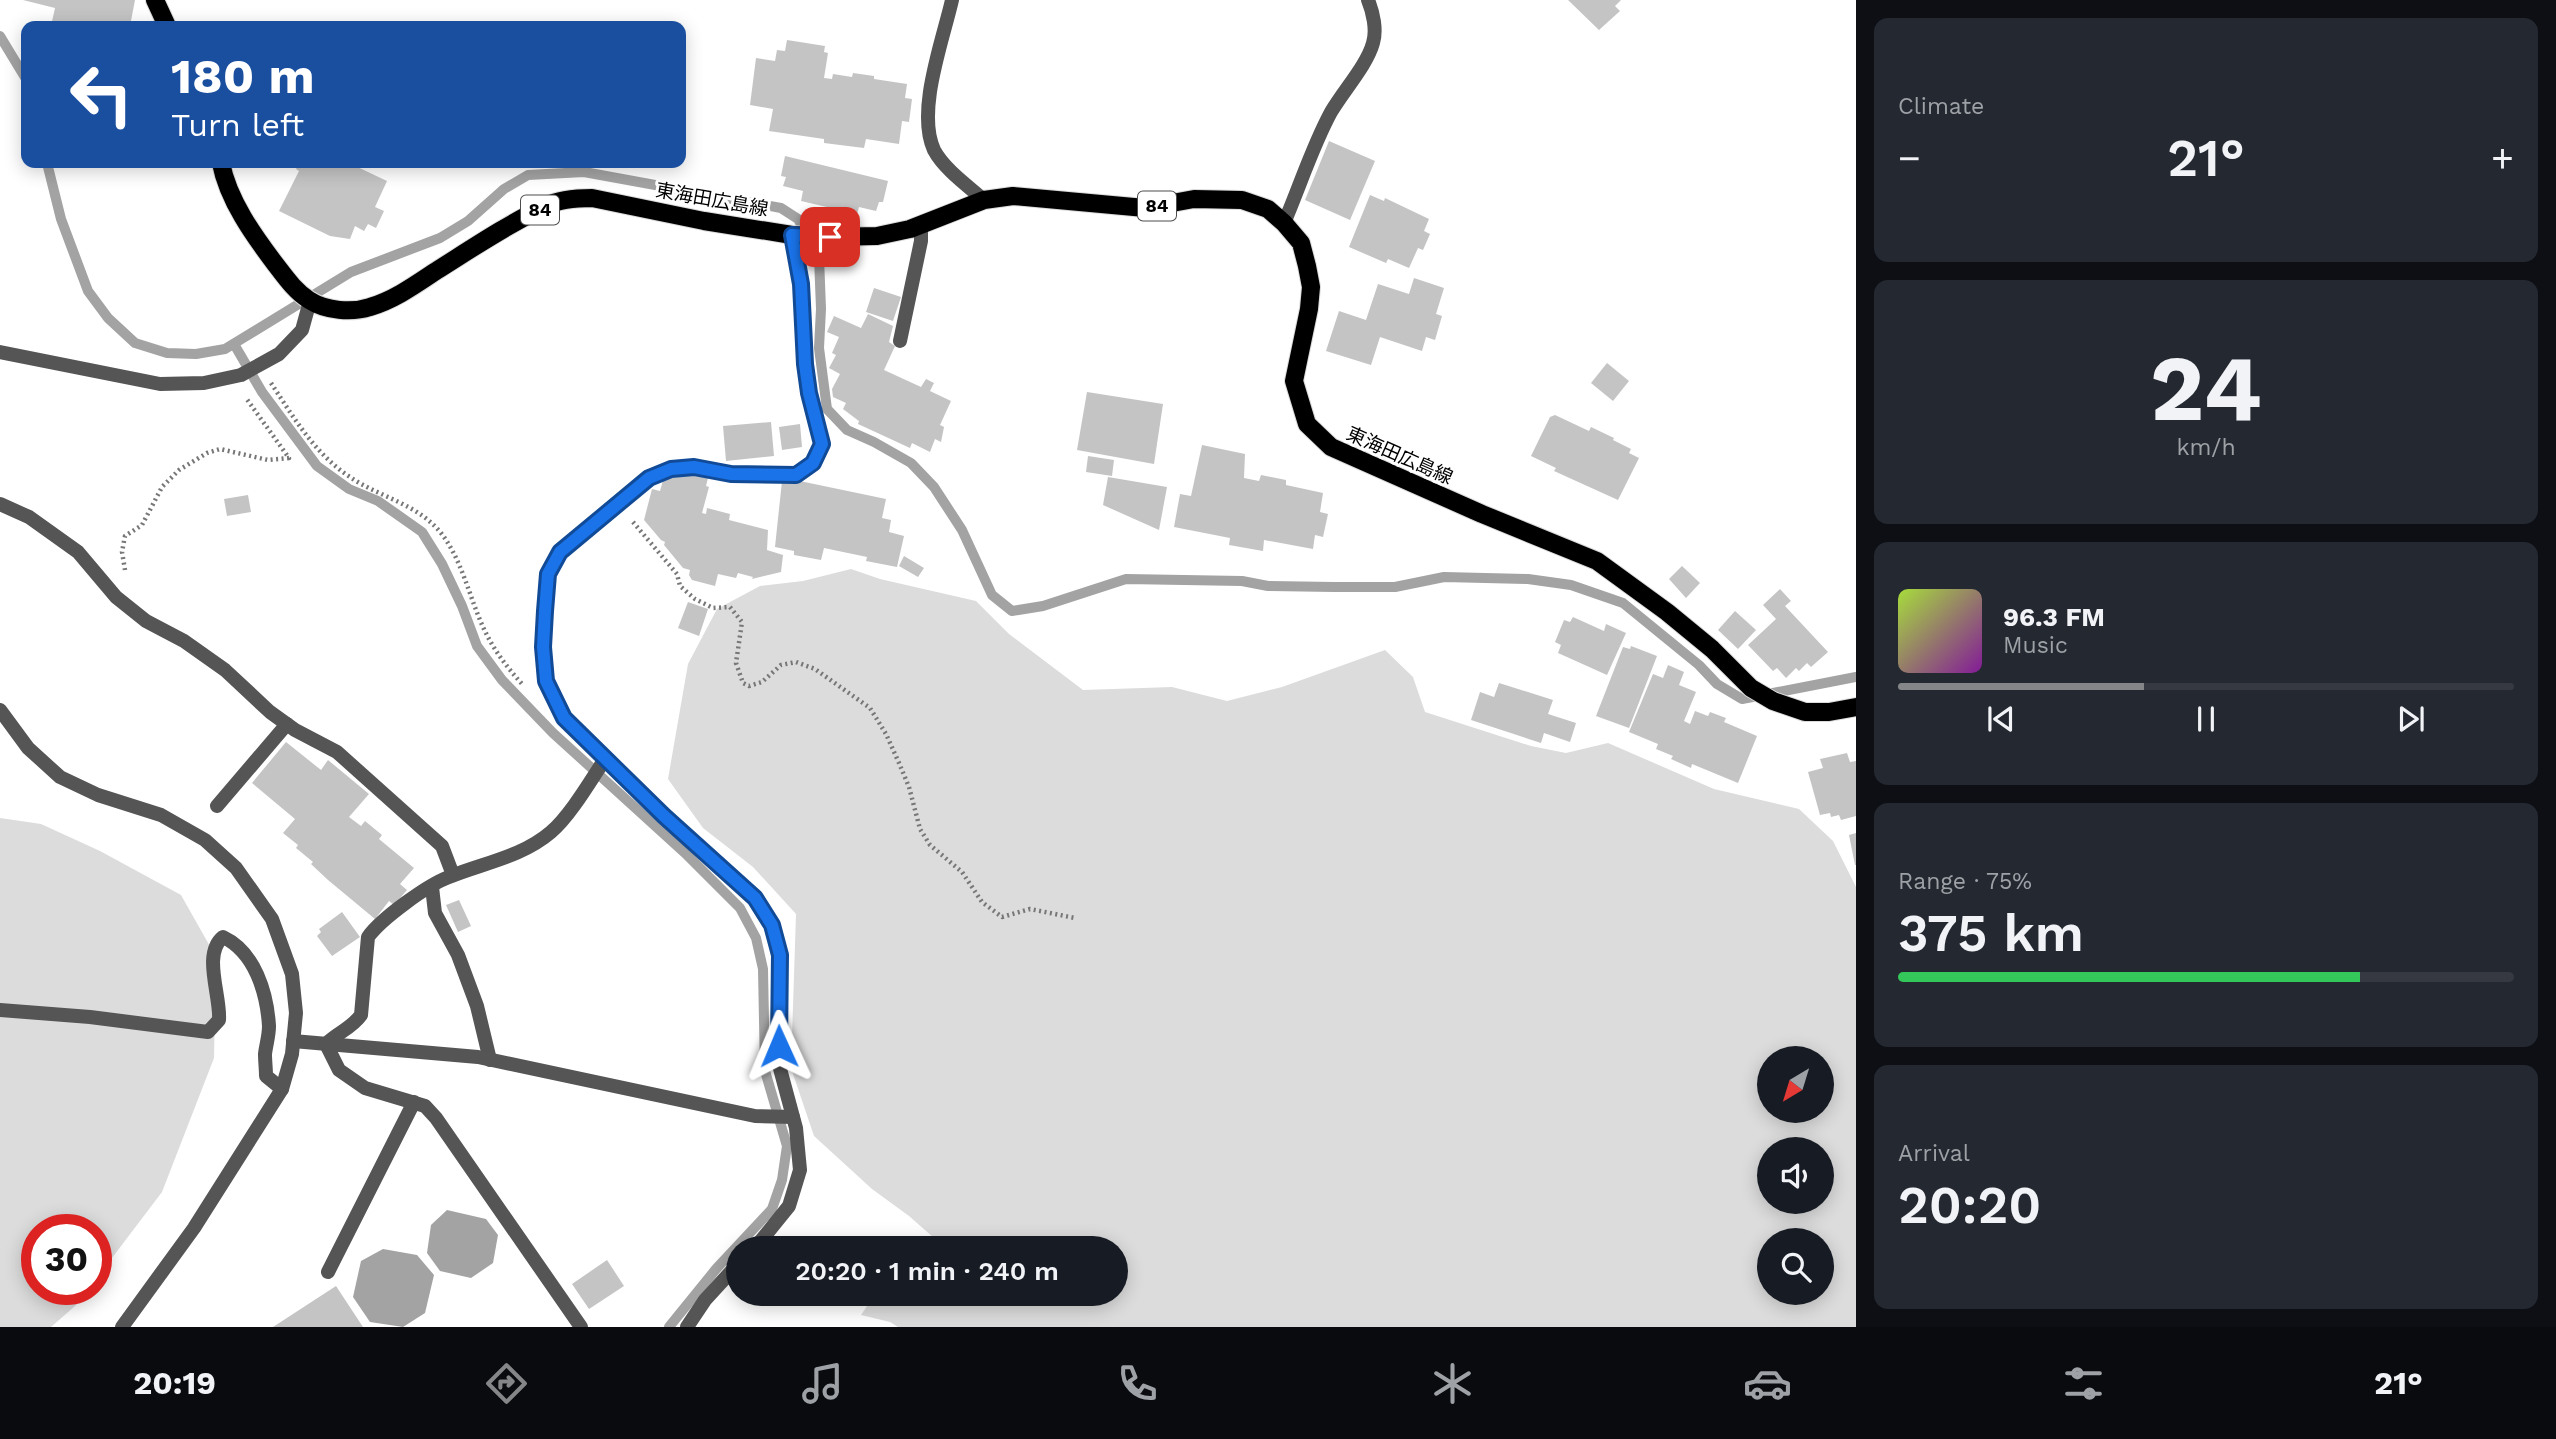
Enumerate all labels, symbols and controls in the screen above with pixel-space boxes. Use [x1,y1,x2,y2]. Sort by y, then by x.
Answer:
text: 180 m [171,47,315,105]
icon: left [56,49,147,140]
text: Climate [1898,93,1984,120]
text: Turn left [171,106,304,144]
text: 21° [2167,128,2245,189]
text: − [1898,136,1921,180]
text: + [2491,136,2514,180]
street label: 東海田広島線 [654,178,770,221]
road number: 84 [1138,191,1176,220]
road number: 84 [521,196,559,224]
pin [800,207,860,267]
icon: arrive [811,218,849,256]
text: 24 [2150,335,2262,442]
street label: 東海田広島線 [1343,422,1457,489]
text: km/h [2176,434,2236,461]
text: 96.3 FM [2003,602,2105,632]
text: Music [2003,632,2068,659]
icon: previous [1982,700,2020,738]
icon: pause [2187,700,2225,738]
icon: next [2392,700,2430,738]
text: Range · 75% [1898,868,2032,895]
text: 375 km [1898,903,2084,964]
position arrow [742,1009,816,1083]
north arrow [1757,1046,1834,1124]
map controls [1757,1046,1834,1305]
button: sound [1757,1137,1834,1214]
text: Arrival [1898,1140,1970,1167]
text: 20:20 [1898,1175,2041,1236]
speed limit sign: 30 [21,1214,112,1305]
button: search [1757,1228,1834,1305]
text: 20:20 · 1 min · 240 m [795,1256,1059,1286]
icon: directions [482,1359,531,1408]
icon: music [798,1359,847,1408]
icon: phone [1113,1359,1162,1408]
icon: climate [1428,1359,1477,1408]
icon: car [1743,1359,1792,1408]
icon: filters [2059,1359,2108,1408]
text: 20:19 [133,1364,216,1402]
text: 21° [2374,1364,2423,1402]

